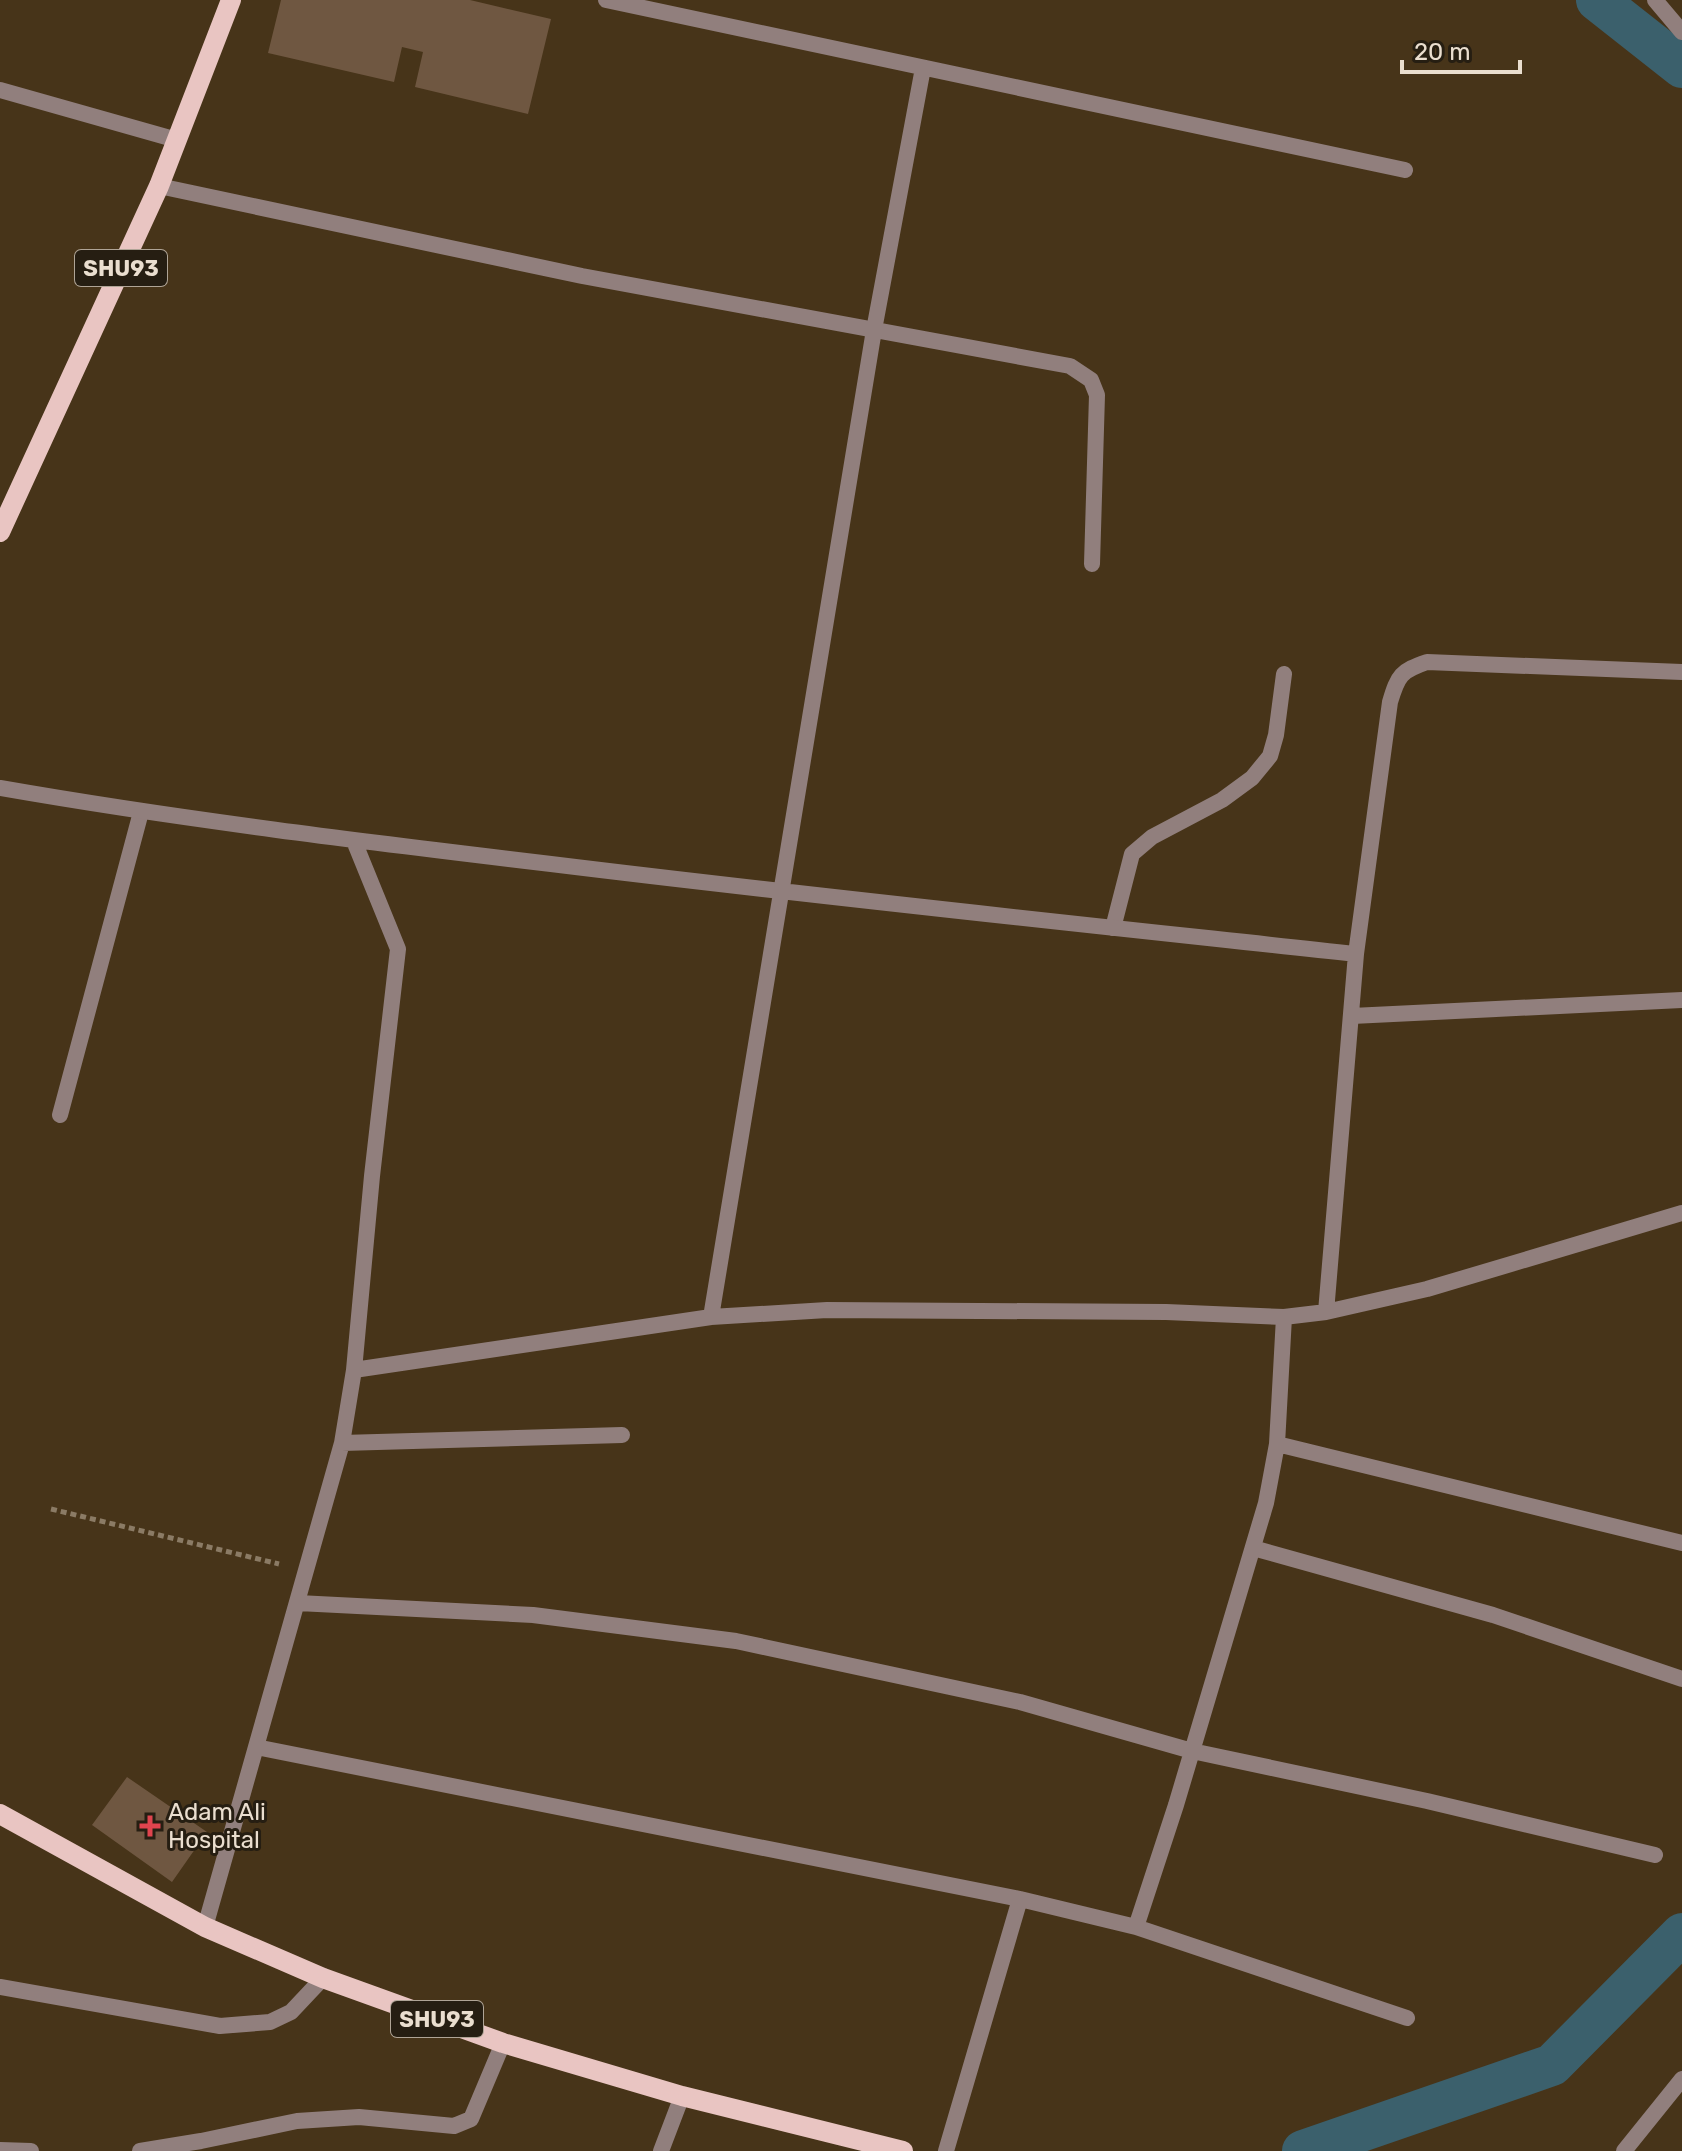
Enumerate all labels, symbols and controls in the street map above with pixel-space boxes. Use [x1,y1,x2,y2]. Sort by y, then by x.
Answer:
scale bar [1402,24,1520,74]
text: 20 m [1414,38,1471,66]
road number: SHU93 [75,250,167,286]
place label: Adam Ali Hospital [168,1798,266,1854]
marker: Adam Ali Hospital [139,1815,161,1837]
road number: SHU93 [391,2001,483,2037]

